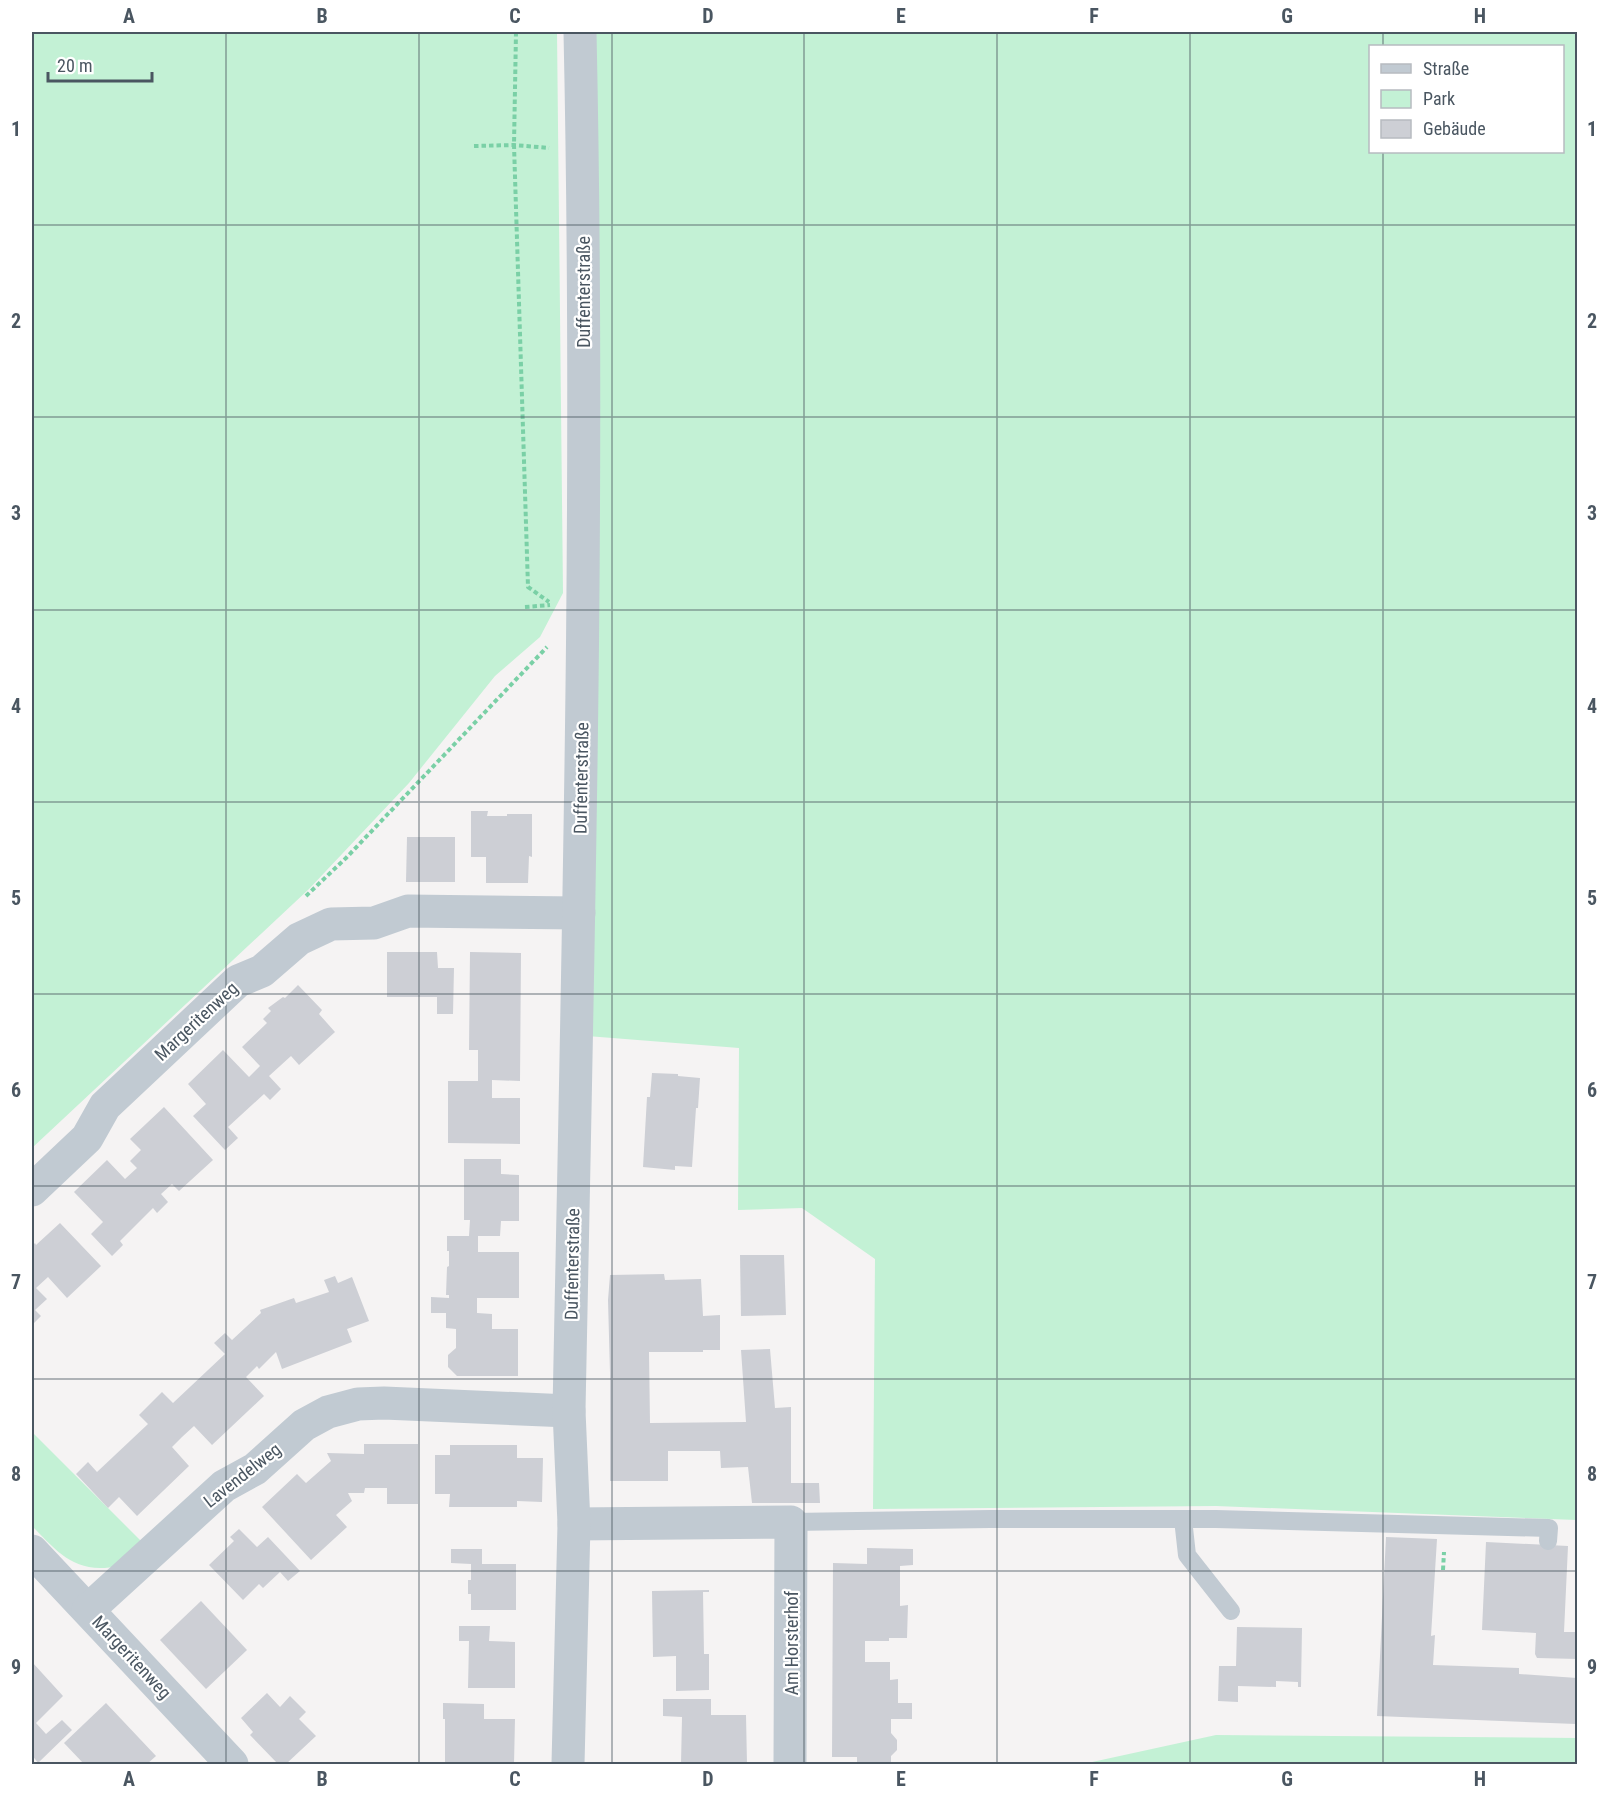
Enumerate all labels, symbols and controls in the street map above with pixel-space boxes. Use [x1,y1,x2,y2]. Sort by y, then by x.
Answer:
text: A [123,4,135,28]
text: B [316,4,328,28]
text: C [509,4,521,28]
text: D [702,4,714,28]
text: E [896,4,906,28]
text: F [1089,4,1099,28]
text: G [1281,4,1293,28]
text: H [1474,4,1486,28]
scale bar [48,45,152,83]
legend [1369,45,1564,153]
text: 20 m [57,55,92,76]
text: Straße [1423,58,1469,79]
text: Park [1423,88,1455,109]
text: 1 [11,117,21,141]
text: 1 [1587,117,1597,141]
text: Gebäude [1423,118,1486,139]
street label: Duffenterstraße [573,236,594,348]
text: 2 [11,309,21,333]
text: 2 [1587,309,1597,333]
text: 3 [11,501,21,525]
text: 3 [1587,501,1597,525]
text: 4 [11,694,21,718]
text: 4 [1587,694,1597,718]
street label: Duffenterstraße [570,722,592,834]
text: 5 [11,886,21,910]
text: 5 [1587,886,1597,910]
street label: Margeritenweg [150,977,242,1065]
text: 6 [11,1078,21,1102]
text: 6 [1587,1078,1597,1102]
street label: Duffenterstraße [561,1208,583,1320]
text: 7 [11,1270,21,1294]
text: 7 [1587,1270,1597,1294]
street label: Lavendelweg [199,1438,285,1512]
text: 8 [11,1462,21,1486]
text: 8 [1587,1462,1597,1486]
street label: Am Horsterhof [781,1590,802,1695]
street label: Margeritenweg [88,1611,176,1703]
text: 9 [11,1655,21,1679]
text: 9 [1587,1655,1597,1679]
text: A [123,1767,135,1791]
text: B [316,1767,328,1791]
text: C [509,1767,521,1791]
text: D [702,1767,714,1791]
text: E [896,1767,906,1791]
text: F [1089,1767,1099,1791]
text: G [1281,1767,1293,1791]
text: H [1474,1767,1486,1791]

